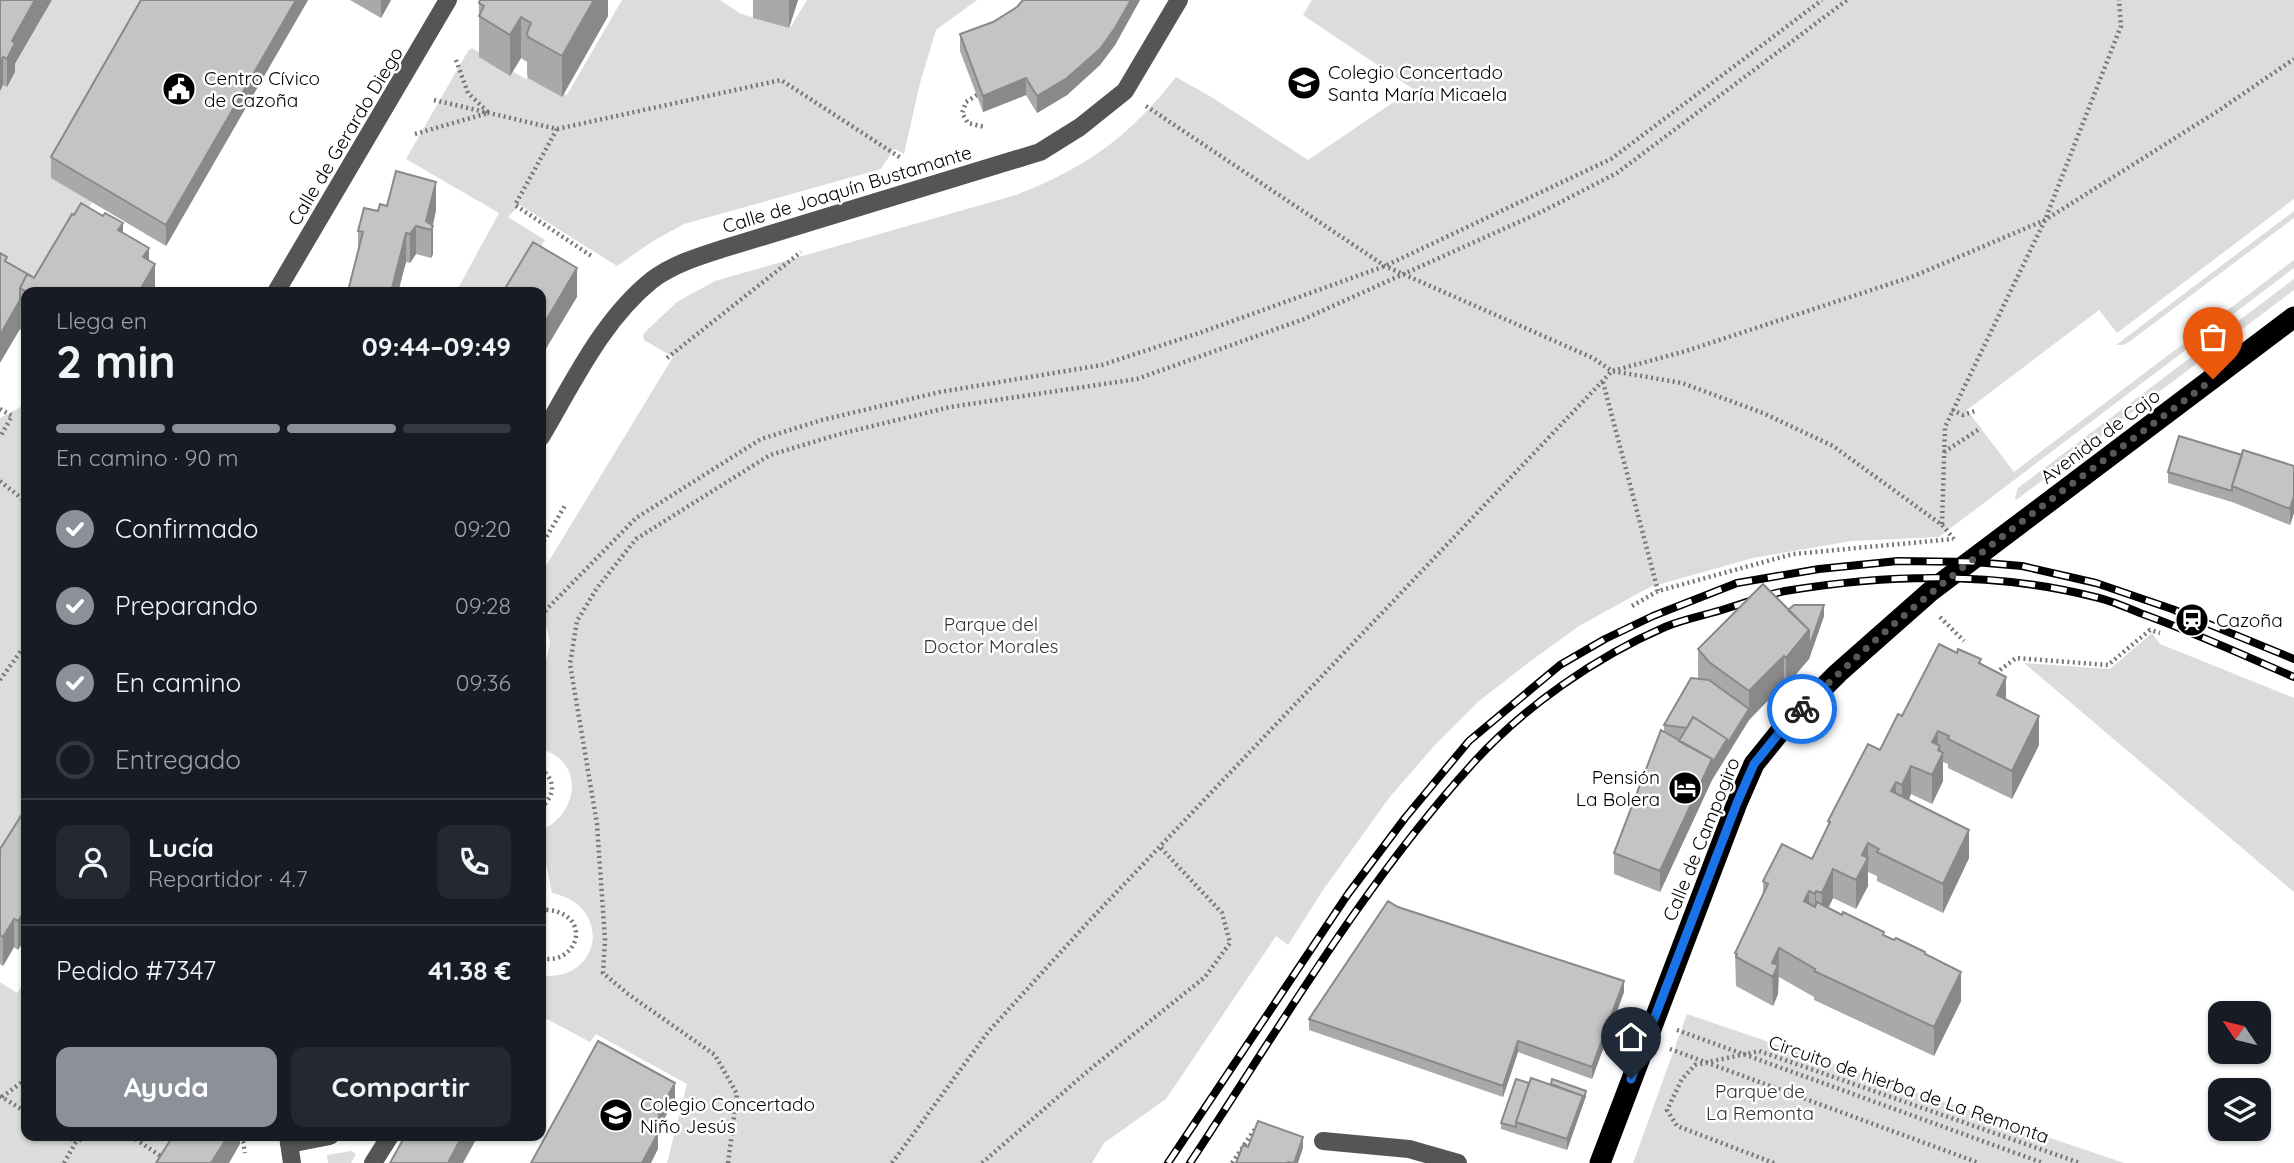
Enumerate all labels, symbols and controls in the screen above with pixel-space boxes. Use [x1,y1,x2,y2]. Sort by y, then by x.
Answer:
street label: Calle de Gerardo Diego [282,42,408,230]
place label: Colegio Concertado Santa María Micaela [1328,60,1507,106]
school or university icon: Colegio Concertado Santa María Micaela [1285,64,1323,102]
place label: Centro Cívico de Cazoña [204,66,320,112]
public building icon: Centro Cívico de Cazoña [160,70,198,108]
street label: Calle de Joaquín Bustamante [720,140,974,238]
text: Llega en [56,306,147,335]
pin [2183,307,2243,379]
icon: bag [2194,318,2232,356]
text: 09:44–09:49 [362,330,511,363]
text: 2 min [56,332,176,390]
street label: Avenida de Cajo [2035,383,2165,489]
text: En camino · 90 m [56,443,238,472]
icon: check [56,510,94,548]
text: Confirmado [115,512,259,545]
text: 09:20 [454,514,511,543]
icon: check [56,587,94,625]
text: Preparando [115,589,258,622]
text: 09:28 [455,591,511,620]
station icon: Cazoña [2173,601,2211,639]
place label: Cazoña [2216,608,2283,632]
park label: Parque del Doctor Morales [923,612,1059,658]
icon: check [56,664,94,702]
text: En camino [115,666,241,699]
text: 09:36 [456,668,511,697]
courier [1767,674,1837,744]
icon: bike [1783,690,1821,728]
text: Entregado [115,743,241,776]
street label: Calle de Campogiro [1657,754,1745,924]
place label: Pensión La Bolera [1576,765,1660,811]
hotel icon: Pensión La Bolera [1666,769,1704,807]
button: person [56,825,130,899]
button: phone [437,825,511,899]
text: Lucía [148,831,214,864]
text: Repartidor · 4.7 [148,864,308,893]
text: Pedido #7347 [56,954,216,987]
text: 41.38 € [428,954,511,987]
north arrow [2208,1001,2272,1064]
map controls [2208,1001,2271,1141]
pin [1601,1007,1661,1079]
icon: home [1612,1018,1650,1056]
street label: Circuito de hierba de La Remonta [1766,1030,2052,1148]
button: Ayuda [56,1047,277,1127]
button: Compartir [291,1047,511,1127]
button: layers [2208,1078,2271,1141]
park label: Parque de La Remonta [1706,1079,1814,1125]
place label: Colegio Concertado Niño Jesús [640,1092,815,1138]
school or university icon: Colegio Concertado Niño Jesús [597,1096,635,1134]

